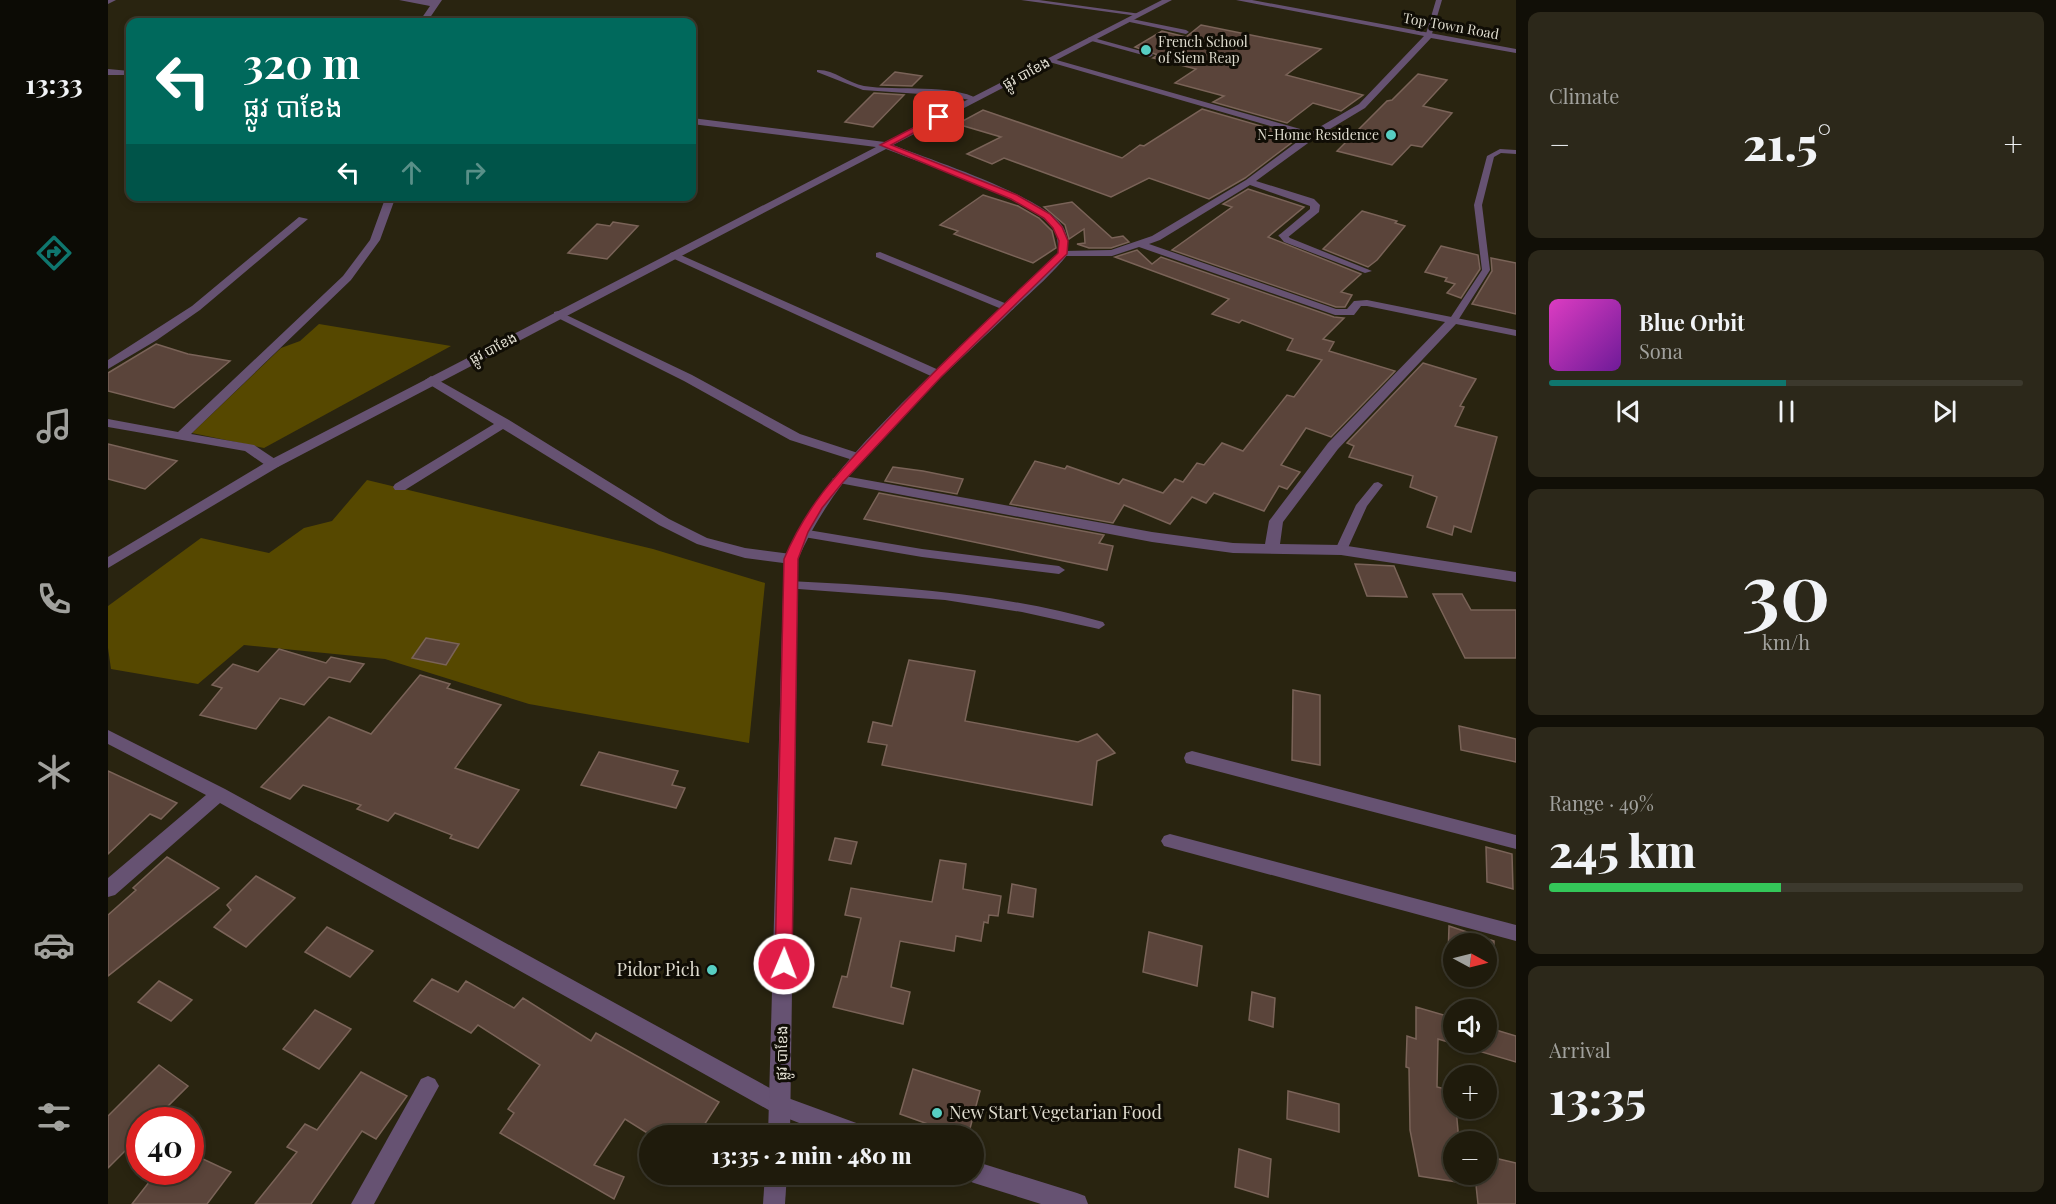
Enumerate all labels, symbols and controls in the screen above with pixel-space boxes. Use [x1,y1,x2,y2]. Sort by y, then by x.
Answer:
street label: Top Town Road [1402,8,1501,43]
place label: French School of Siem Reap [1158,32,1248,67]
text: 320 m [243,34,360,90]
icon: left [144,42,222,120]
marker: French School of Siem Reap [1139,43,1153,57]
street label: ផ្លូវ បាខែង [998,52,1055,96]
text: 13:33 [25,65,83,101]
text: Climate [1549,82,1619,109]
text: ផ្លូវ បាខែង [243,88,343,124]
pin [913,91,964,142]
icon: arrive [922,100,955,133]
text: 21.5° [1743,112,1831,172]
text: − [1549,121,1570,165]
text: + [2004,121,2023,165]
place label: N-Home Residence [1257,125,1379,144]
marker: N-Home Residence [1384,128,1398,142]
icon: left [332,156,365,189]
icon: ahead [395,156,428,189]
icon: right [458,156,491,189]
icon: directions [33,232,75,274]
text: Blue Orbit [1639,307,1745,337]
street label: ផ្លូវ បាខែង [465,327,522,371]
text: Sona [1639,337,1683,364]
icon: previous [1612,395,1645,428]
icon: pause [1770,395,1803,428]
icon: next [1928,395,1961,428]
icon: music [33,405,75,447]
text: 30 [1742,537,1830,641]
icon: phone [33,578,75,620]
text: km/h [1762,628,1810,655]
icon: climate [33,751,75,793]
text: Range · 49% [1549,789,1654,816]
text: 245 km [1549,819,1696,879]
icon: car [33,924,75,966]
position arrow [752,932,816,996]
north arrow [1443,933,1497,987]
map controls [1443,933,1497,1185]
place label: Pidor Pich [617,957,700,981]
marker: Pidor Pich [705,963,719,977]
button: sound [1443,999,1497,1053]
street label: ផ្លូវ បាខែង [771,1025,796,1081]
text: Arrival [1549,1036,1611,1063]
button: + [1443,1065,1497,1119]
text: 13:35 [1549,1066,1646,1126]
icon: filters [33,1096,75,1138]
place label: New Start Vegetarian Food [949,1100,1162,1124]
marker: New Start Vegetarian Food [930,1106,944,1120]
speed limit sign: 40 [126,1107,204,1185]
button: − [1443,1131,1497,1185]
text: 13:35 · 2 min · 480 m [711,1140,912,1170]

